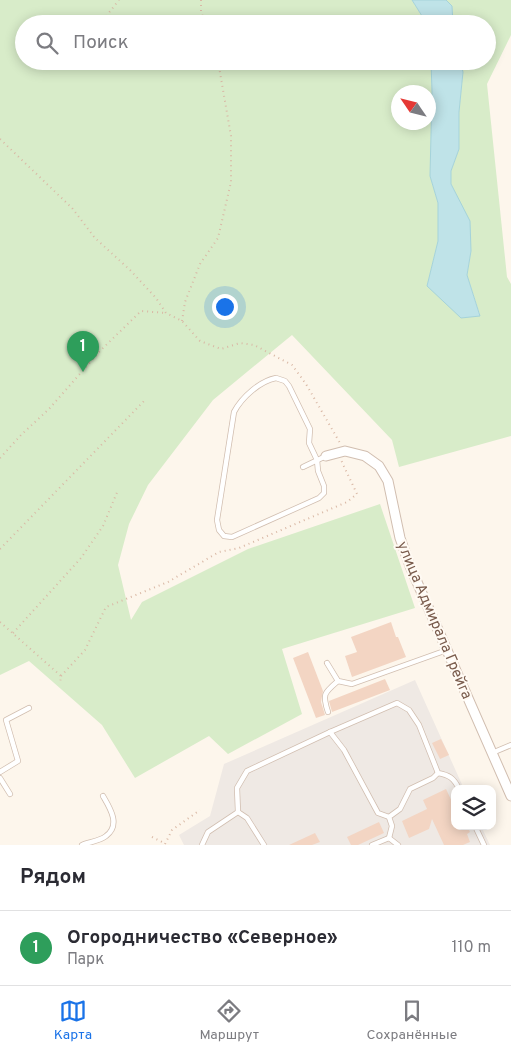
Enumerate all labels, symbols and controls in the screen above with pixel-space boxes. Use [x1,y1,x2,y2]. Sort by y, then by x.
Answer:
search box [15,15,496,70]
icon: search [33,29,61,57]
text: Поиск [73,31,129,55]
north arrow [391,85,436,130]
your location [212,294,238,320]
pin: 1 [67,331,99,372]
street label: улица Адмирала Грейга [392,539,476,702]
map controls [451,785,496,830]
button: layers [451,785,496,830]
text: Рядом [20,864,86,891]
text: Огородничество «Северное» [67,926,338,950]
text: 1 [33,938,39,958]
text: 110 m [451,938,491,958]
text: Парк [67,950,104,970]
tab: Карта [54,997,92,1044]
tab: Маршрут [199,997,259,1044]
tab: Сохранённые [366,997,457,1044]

